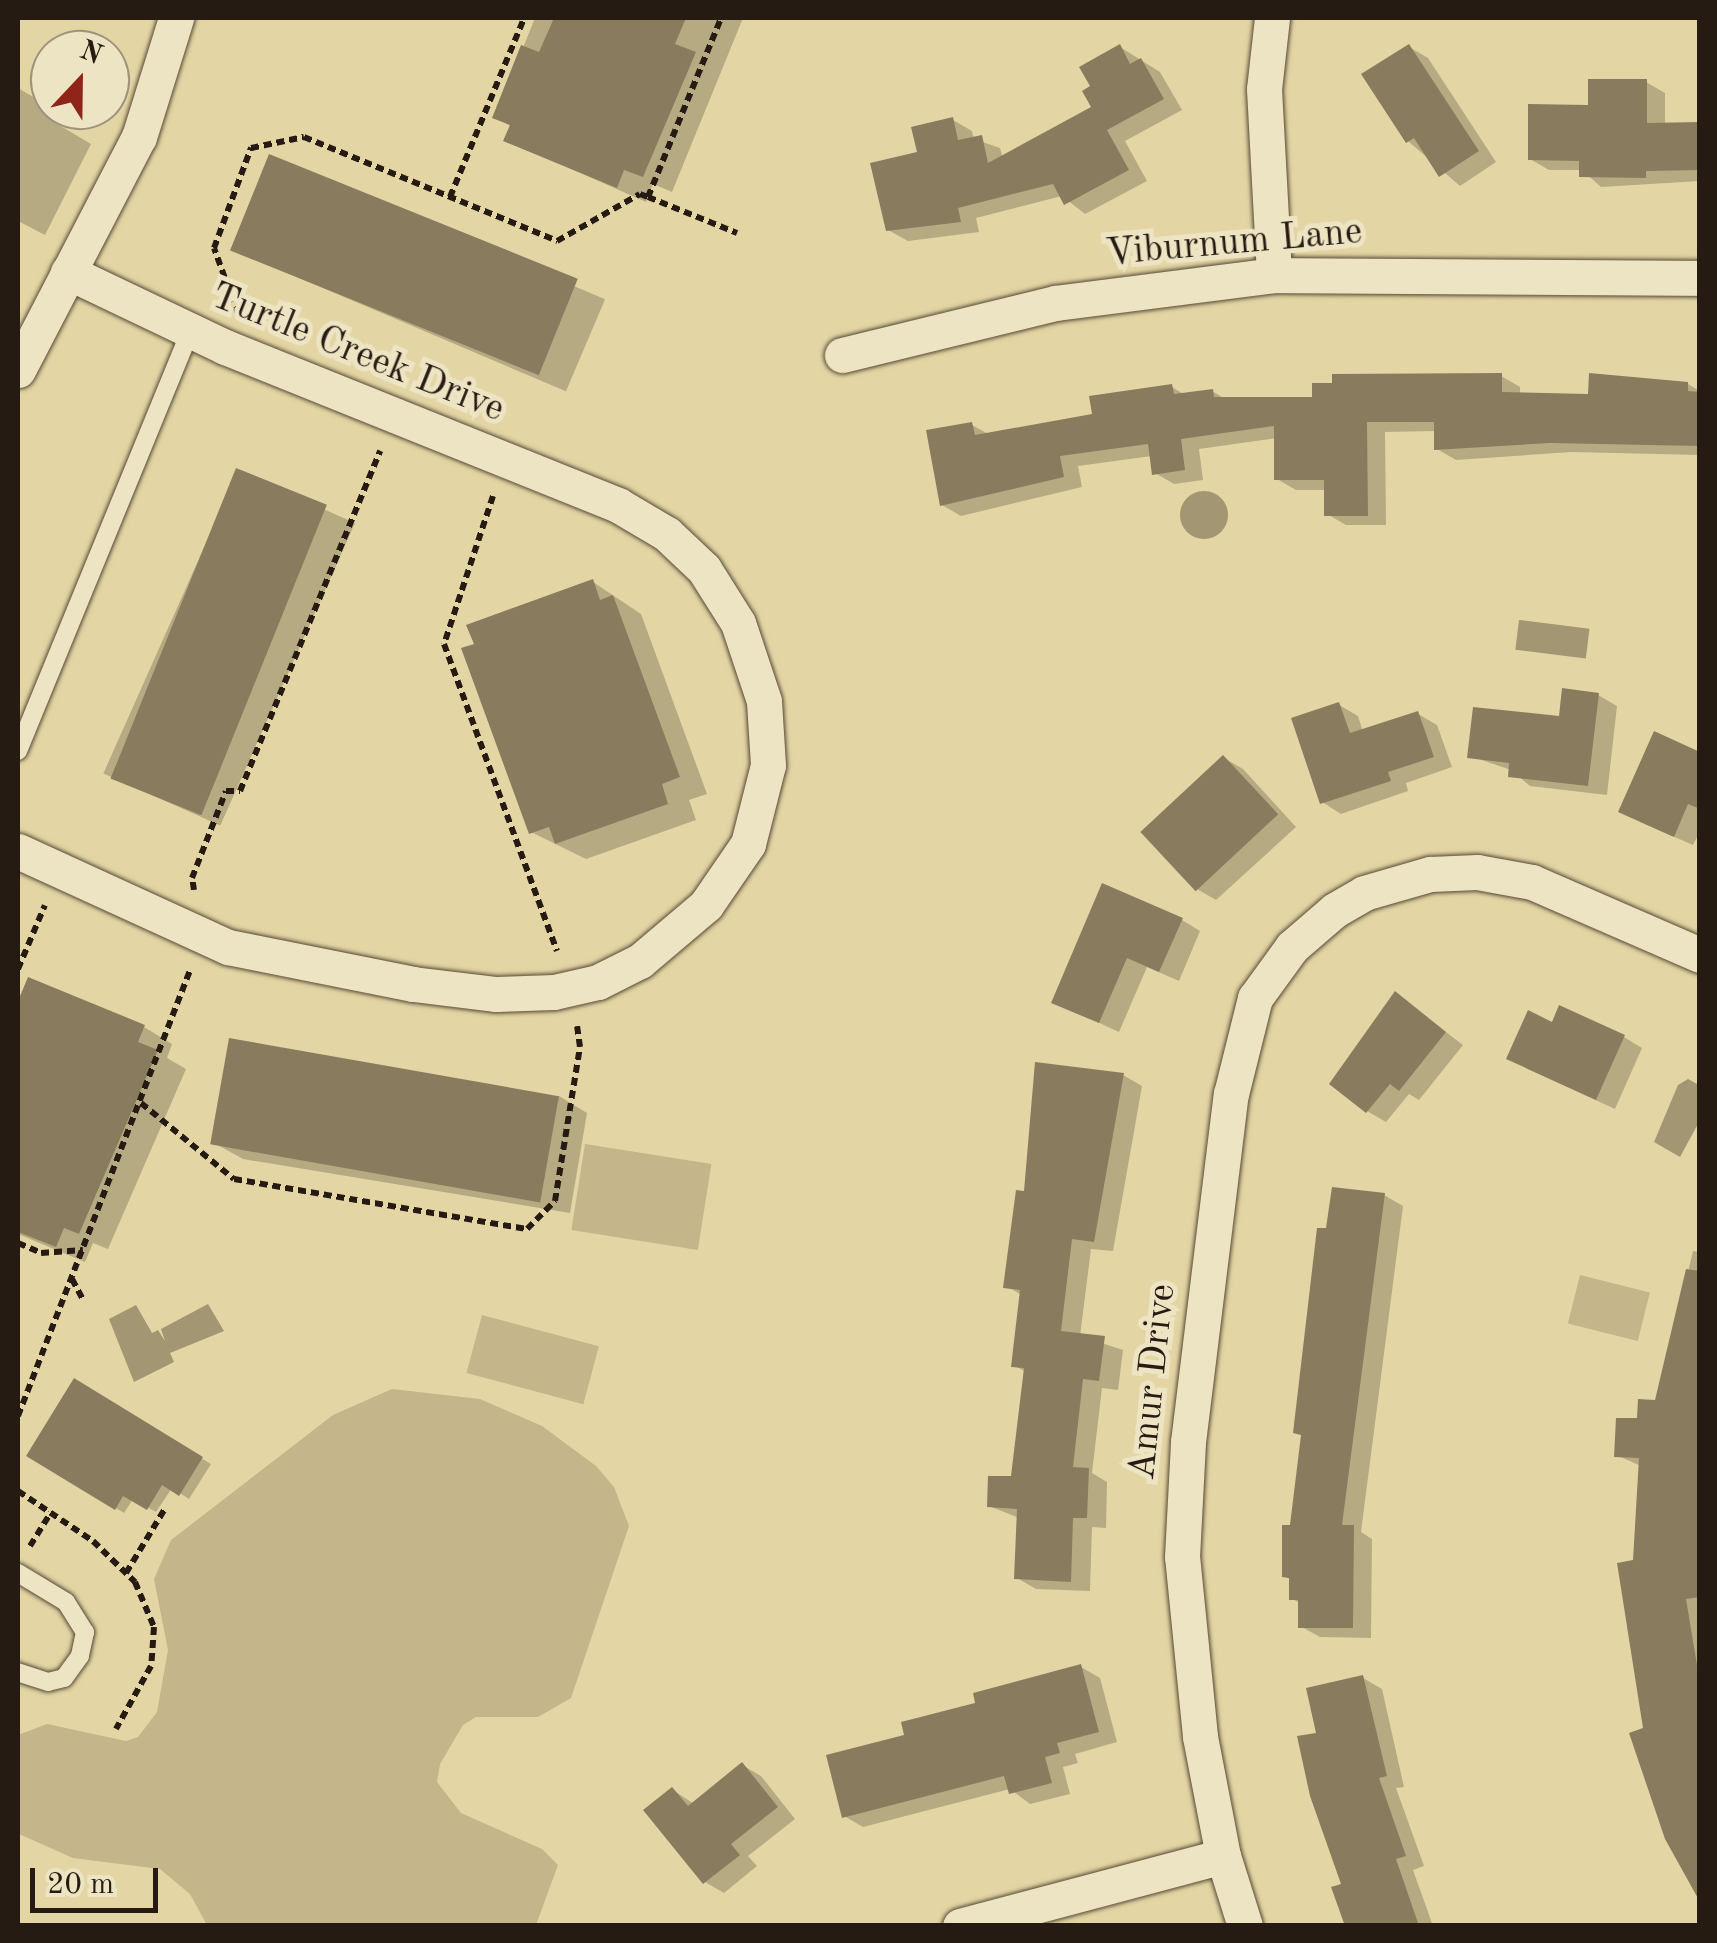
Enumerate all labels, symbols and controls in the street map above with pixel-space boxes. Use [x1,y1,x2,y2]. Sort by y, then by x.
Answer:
north arrow [30,30,130,130]
text: N [75,37,106,71]
street label: Viburnum Lane [1104,210,1364,278]
street label: Turtle Creek Drive [204,274,510,434]
street label: Amur Drive [1121,1282,1187,1482]
scale bar [35,1848,162,1910]
text: 20 m [47,1870,114,1900]

